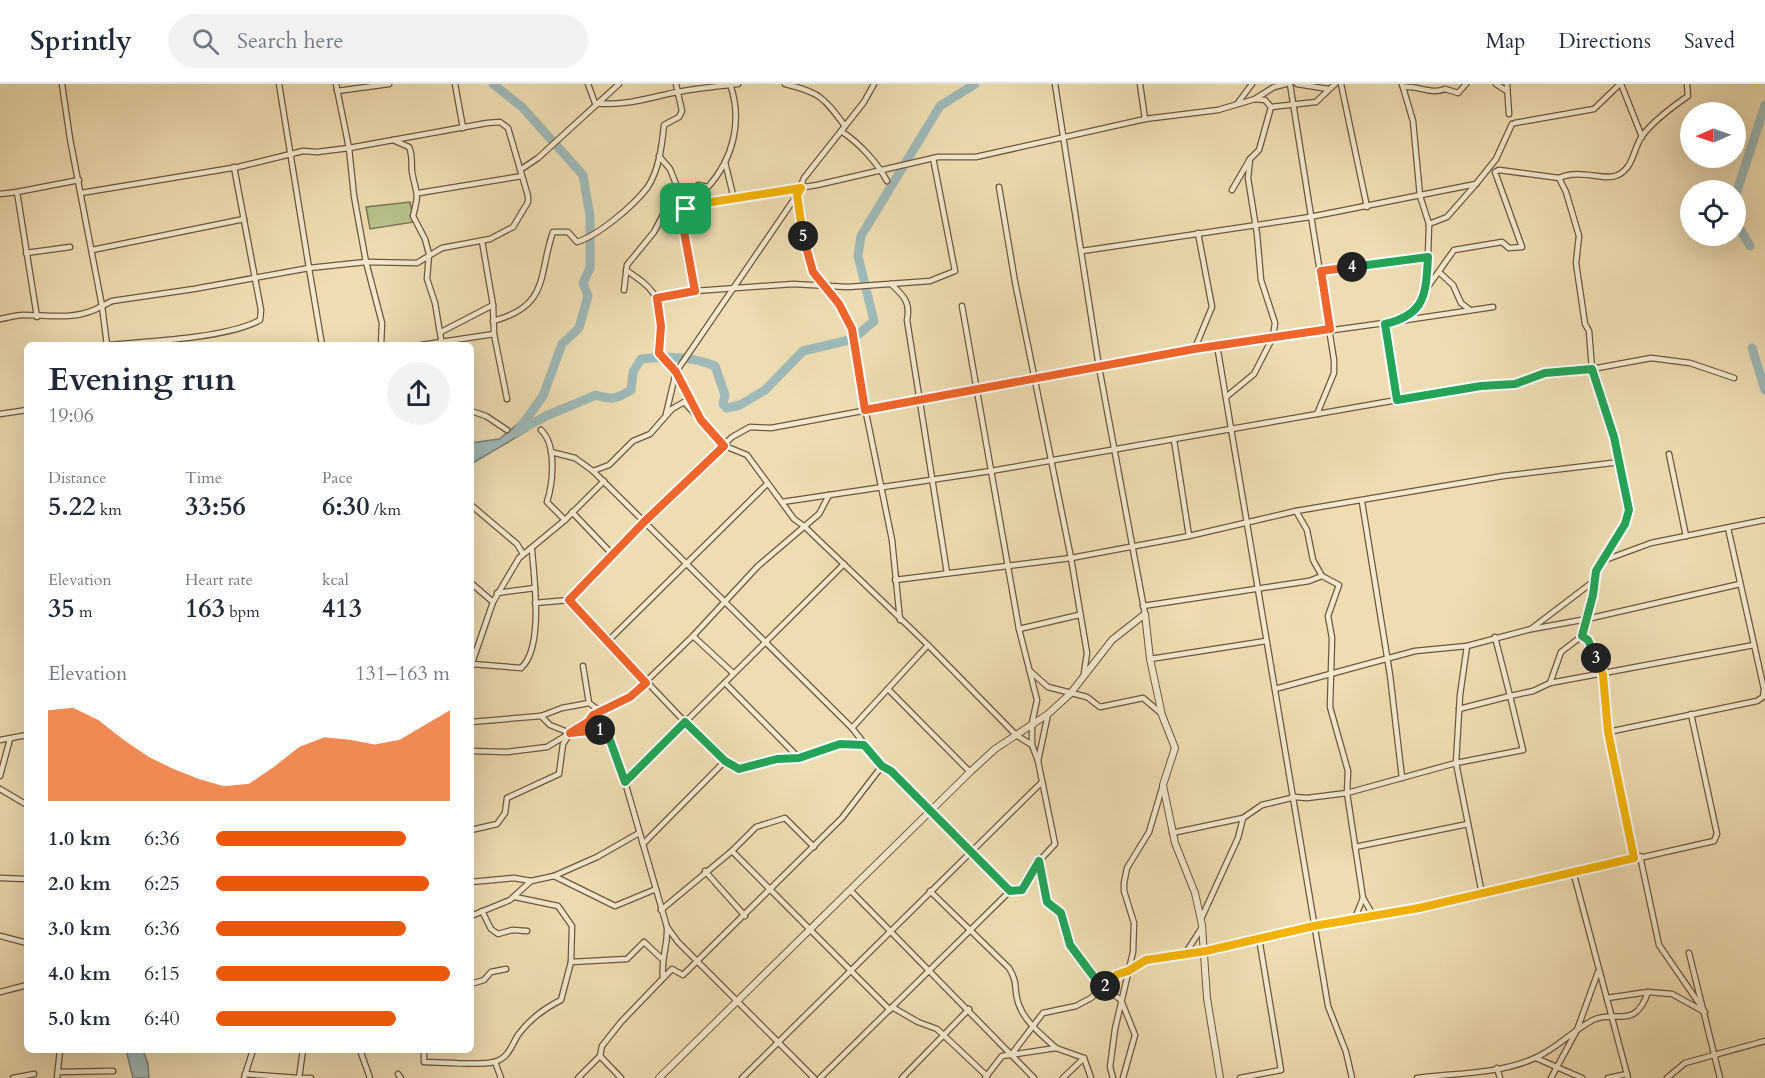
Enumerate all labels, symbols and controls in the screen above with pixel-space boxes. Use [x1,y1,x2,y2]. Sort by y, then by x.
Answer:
search box [168,14,588,68]
text: Sprintly [30,22,132,60]
icon: search [189,25,222,58]
text: Search here [237,26,344,56]
text: Map [1485,27,1525,56]
text: Directions [1558,27,1651,56]
text: Saved [1684,27,1735,56]
north arrow [1680,102,1746,168]
map controls [1680,102,1746,246]
button: locate [1680,180,1746,246]
pin [660,183,711,234]
icon: arrive [669,192,702,225]
pin: 5 [788,221,818,251]
text: 5 [799,225,807,247]
pin: 4 [1337,252,1367,282]
text: 4 [1348,256,1356,278]
text: Evening run [48,357,236,402]
button: share [387,362,450,425]
text: 19:06 [48,402,94,429]
text: Distance [48,467,106,489]
text: Time [185,467,222,489]
text: Pace [322,467,353,489]
text: 5.22 [48,489,96,524]
text: 33:56 [185,489,246,524]
text: 6:30 [322,489,370,524]
text: km [96,499,122,521]
text: /km [370,499,401,521]
text: Elevation [48,569,112,591]
text: Heart rate [185,569,253,591]
text: kcal [322,569,349,591]
text: 35 [48,591,75,626]
text: 163 [185,591,225,626]
text: 413 [322,591,362,626]
text: m [75,601,92,623]
text: bpm [225,601,260,623]
pin: 3 [1581,643,1611,673]
text: 3 [1592,647,1600,669]
text: Elevation [48,660,127,687]
text: 131–163 m [355,660,450,687]
pin: 1 [585,715,615,745]
text: 1 [596,719,604,741]
text: 1.0 km [48,825,111,852]
text: 6:36 [144,825,180,852]
text: 2.0 km [48,870,111,897]
text: 6:25 [144,870,180,897]
text: 3.0 km [48,915,111,942]
text: 6:36 [144,915,180,942]
text: 4.0 km [48,960,111,987]
text: 6:15 [144,960,180,987]
pin: 2 [1090,971,1120,1001]
text: 2 [1101,975,1109,997]
text: 5.0 km [48,1005,111,1032]
text: 6:40 [144,1005,180,1032]

